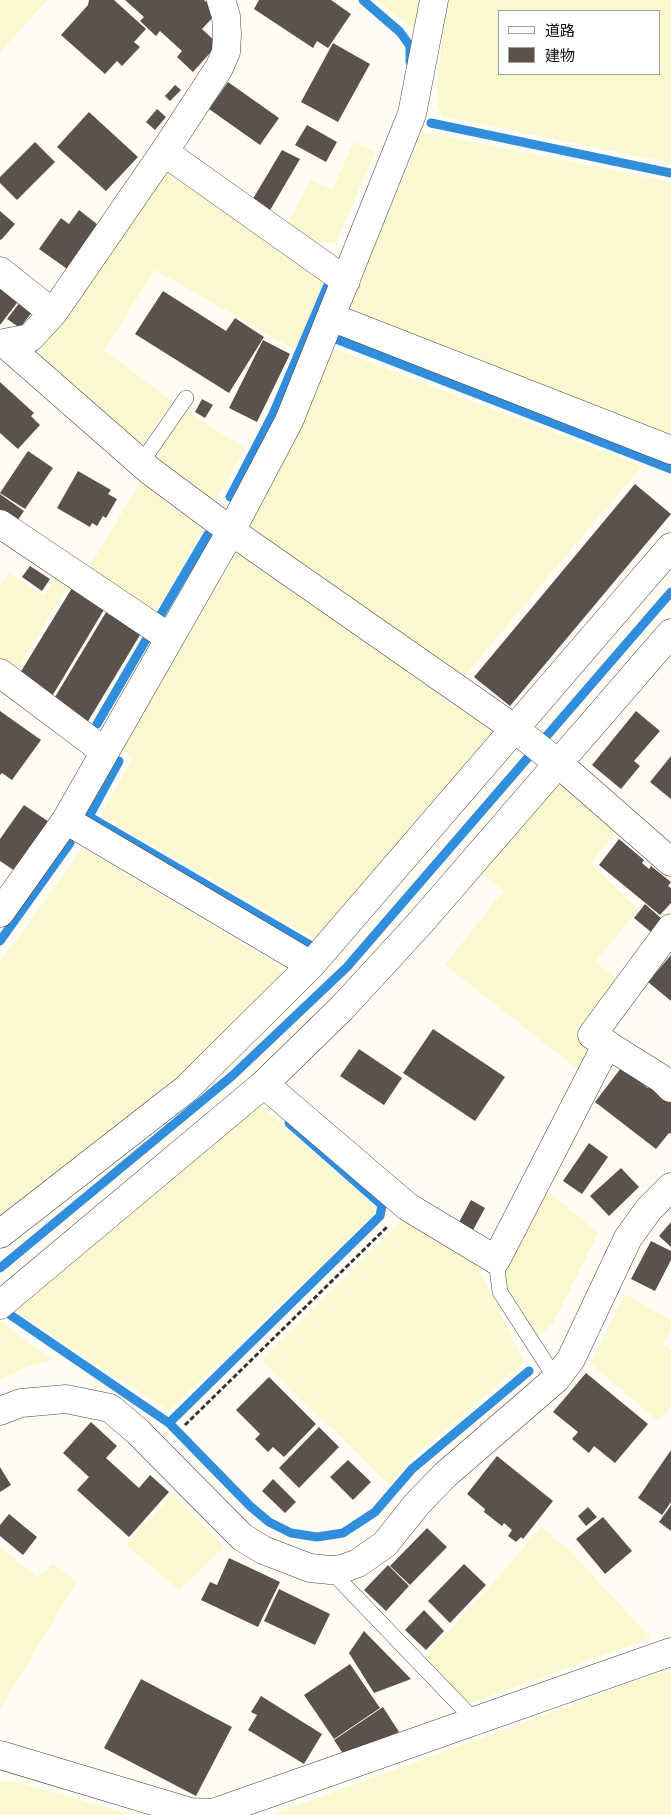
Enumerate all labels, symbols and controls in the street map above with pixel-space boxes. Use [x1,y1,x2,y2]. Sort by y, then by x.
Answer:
legend [498,10,661,75]
text: 道路 [545,22,575,40]
text: 建物 [545,47,575,65]

